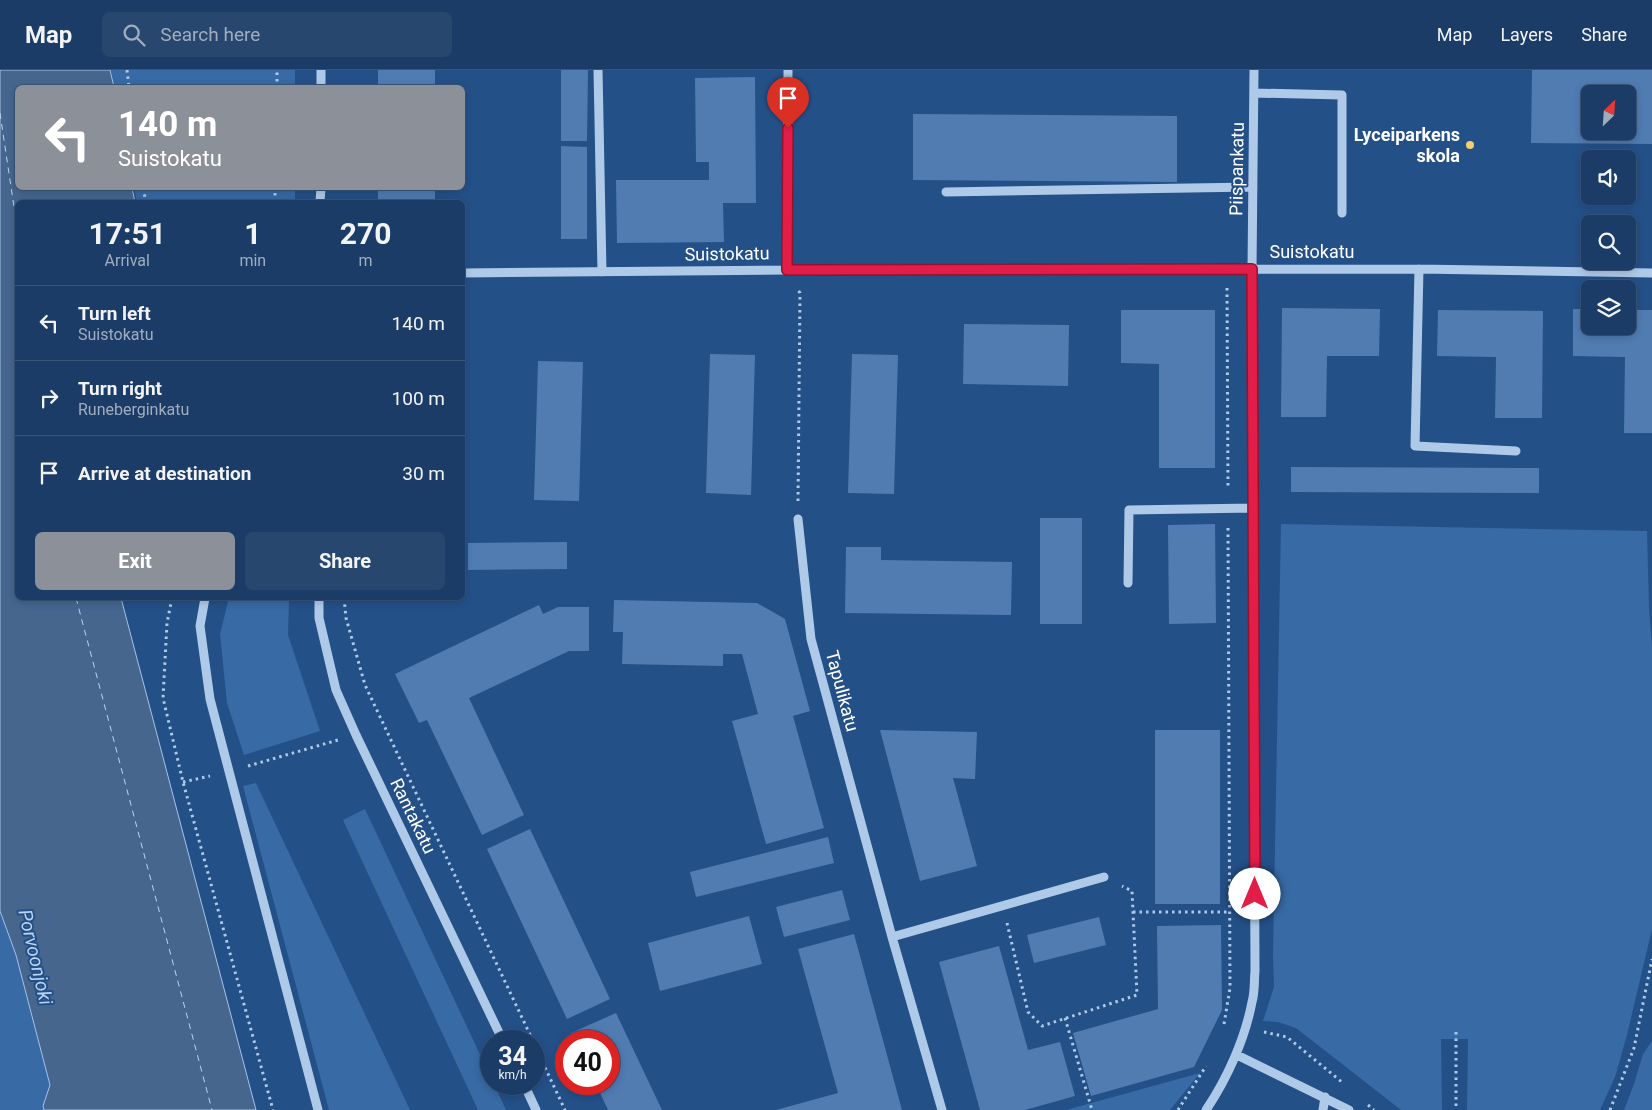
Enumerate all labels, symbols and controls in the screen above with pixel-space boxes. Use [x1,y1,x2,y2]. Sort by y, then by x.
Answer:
search box [102,12,452,57]
text: Map [25,21,72,49]
icon: search [120,21,148,49]
text: Search here [160,23,260,46]
text: Map [1437,24,1472,45]
text: Layers [1500,24,1553,45]
text: Share [1581,24,1627,45]
pin [767,77,809,128]
icon: arrive [774,84,802,112]
north arrow [1581,85,1636,140]
map controls [1581,85,1636,335]
text: 140 m [118,104,217,145]
icon: left [35,105,100,170]
street label: Piispankatu [1225,122,1248,216]
place label: Lyceiparkens skola [1354,124,1460,166]
marker: Lyceiparkens skola [1464,139,1476,151]
text: Suistokatu [118,146,222,171]
button: sound [1581,150,1636,205]
button: search [1581,215,1636,270]
text: 17:51 [89,216,166,251]
text: 1 [244,216,261,251]
text: 270 [340,216,391,251]
street label: Suistokatu [1270,241,1354,262]
street label: Suistokatu [684,242,770,265]
text: Arrival [105,251,150,270]
text: min [239,251,266,270]
text: m [359,251,373,270]
button: layers [1581,280,1636,335]
text: Turn left [78,302,151,325]
icon: left [35,309,63,337]
text: 140 m [392,312,445,335]
text: Suistokatu [78,325,154,344]
text: Turn right [78,377,162,400]
icon: right [35,384,63,412]
text: 100 m [392,387,445,410]
text: Runeberginkatu [78,400,189,419]
icon: arrive [35,459,63,487]
text: Arrive at destination [78,462,251,485]
text: 30 m [402,462,445,485]
button: Exit [35,532,235,590]
button: Share [245,532,445,590]
street label: Tapulikatu [822,648,863,734]
street label: Rantakatu [386,775,441,857]
position arrow [1228,867,1280,919]
water label: Porvoonjoki [13,907,58,1008]
speed limit sign: 40 [555,1030,620,1095]
text: 34 [498,1042,527,1071]
text: km/h [498,1068,527,1082]

